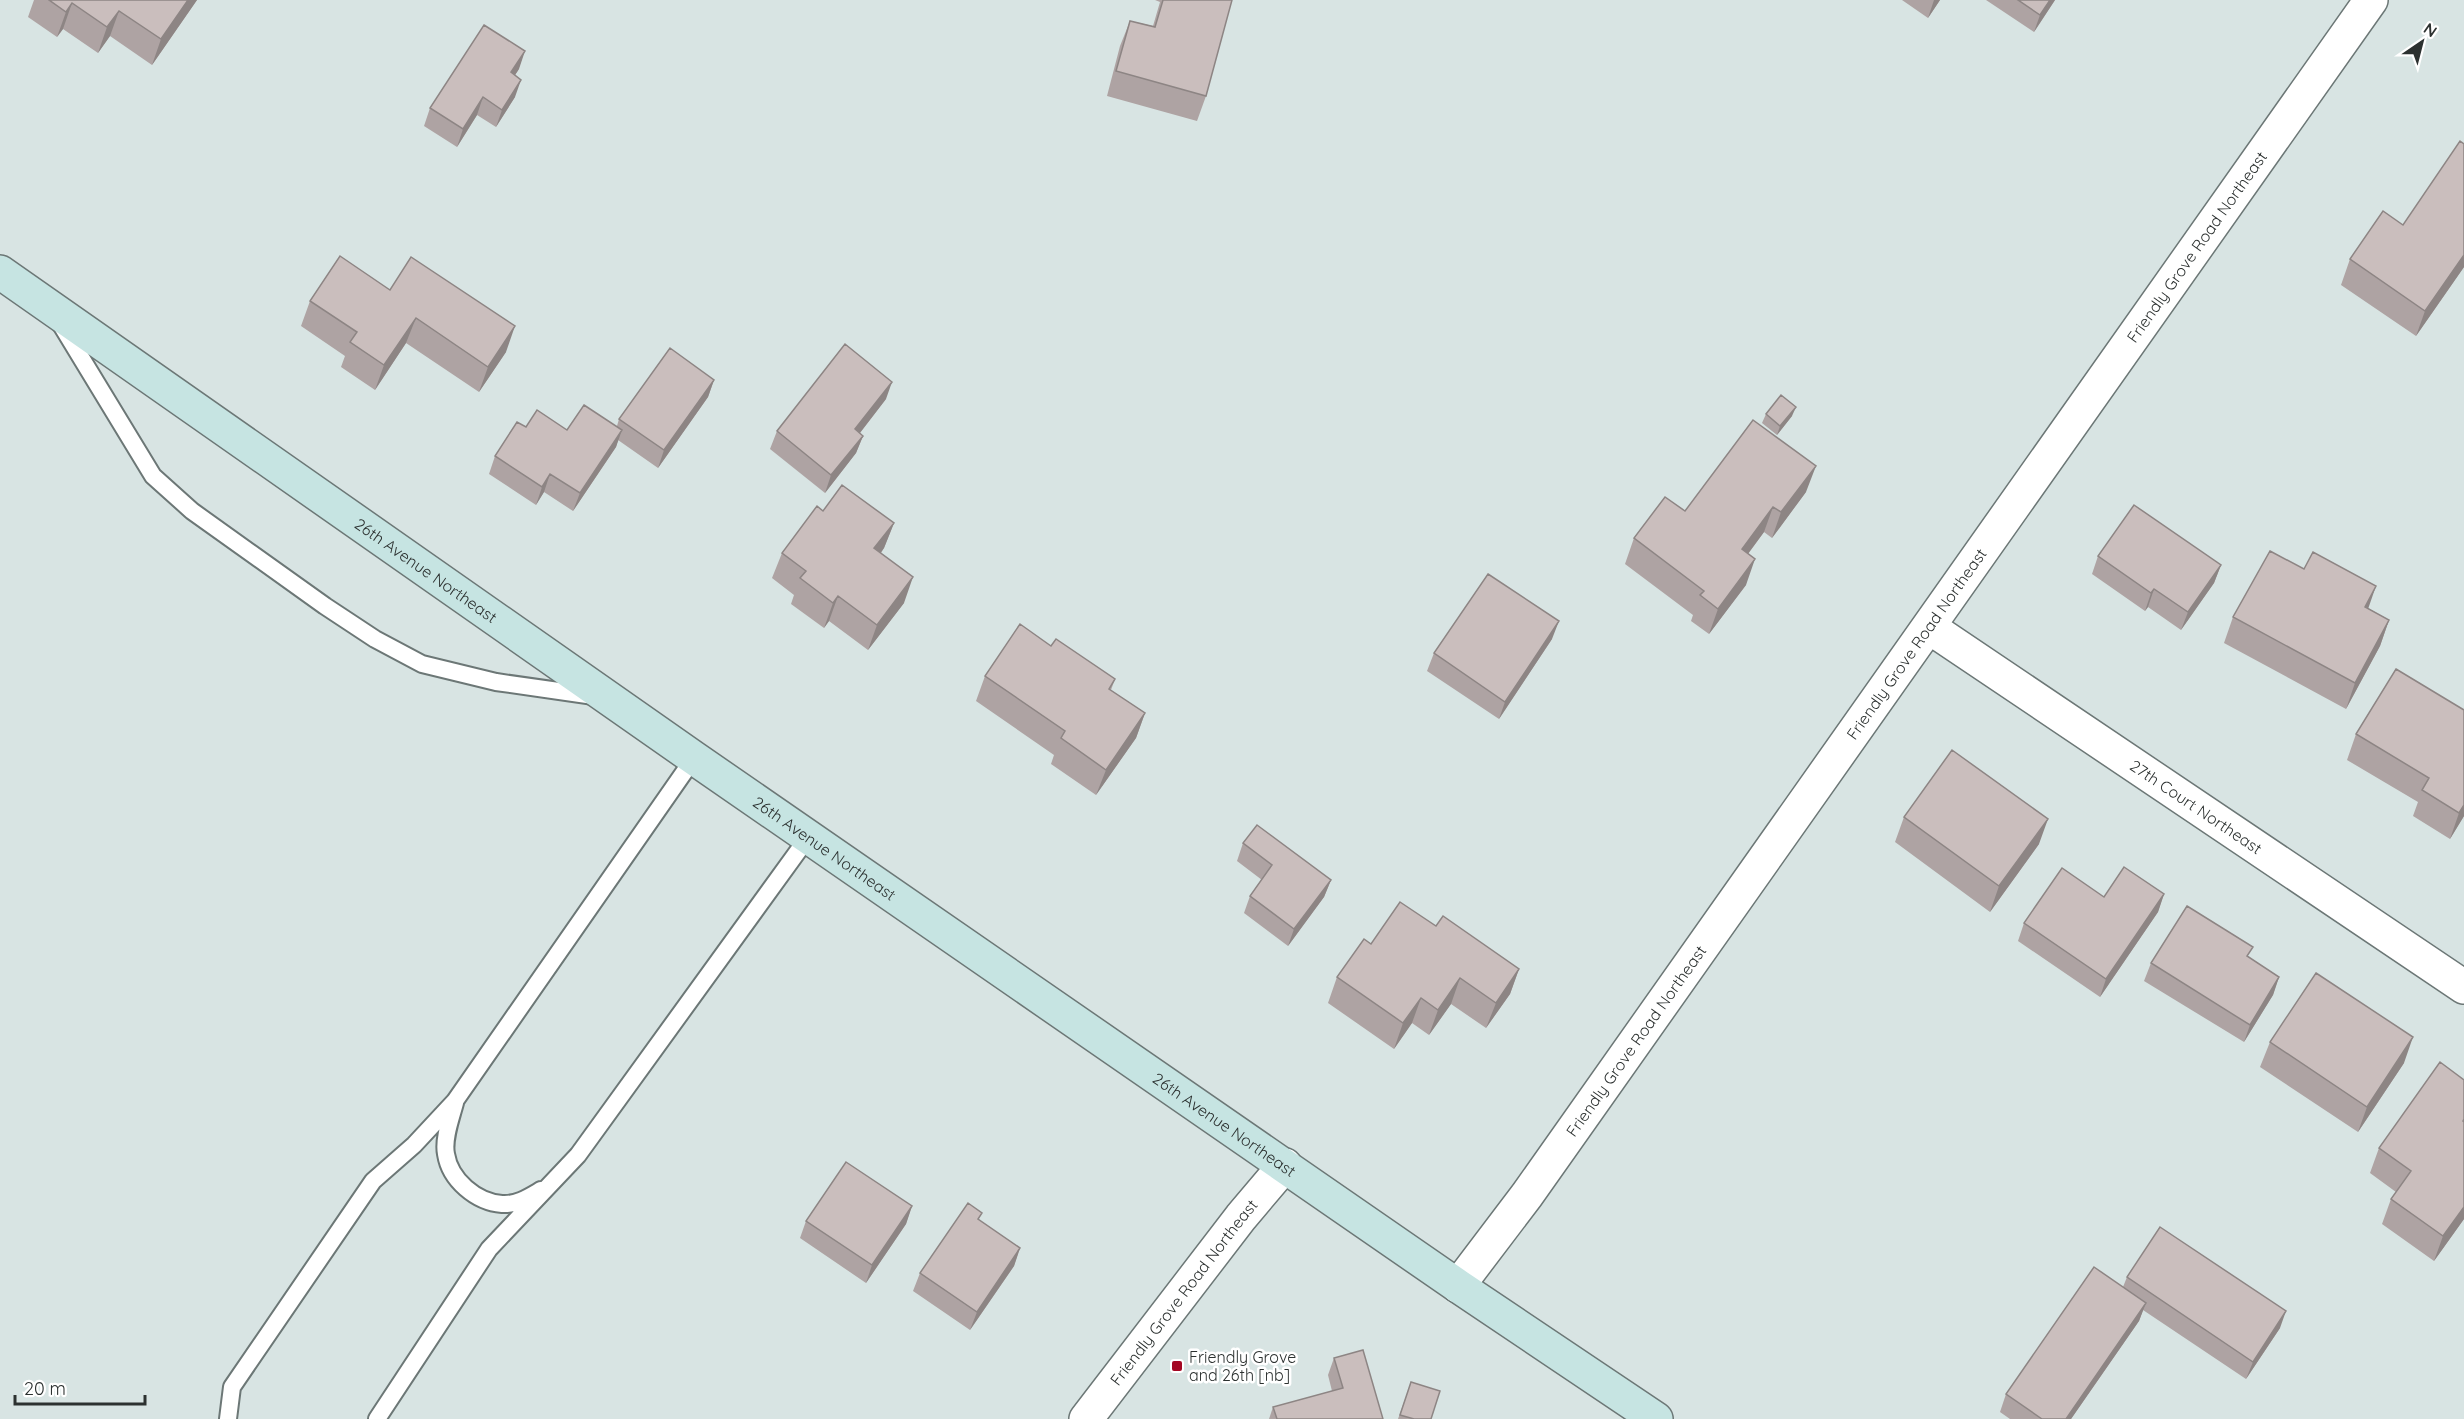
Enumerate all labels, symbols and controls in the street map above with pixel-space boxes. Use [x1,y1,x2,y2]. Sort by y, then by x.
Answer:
north arrow [2392,12,2452,72]
text: N [2420,18,2441,41]
street label: Friendly Grove Road Northeast [2122,147,2271,346]
street label: 26th Avenue Northeast [351,514,501,627]
street label: Friendly Grove Road Northeast [1842,544,1991,743]
street label: 27th Court Northeast [2126,755,2266,858]
street label: 26th Avenue Northeast [749,792,900,905]
street label: Friendly Grove Road Northeast [1561,941,1710,1140]
street label: 26th Avenue Northeast [1149,1068,1300,1181]
street label: Friendly Grove Road Northeast [1106,1195,1262,1389]
place label: Friendly Grove and 26th [nb] [1189,1347,1296,1385]
marker: Friendly Grove and 26th [nb] [1170,1359,1184,1373]
scale bar [15,1368,146,1406]
text: 20 m [24,1377,66,1400]

